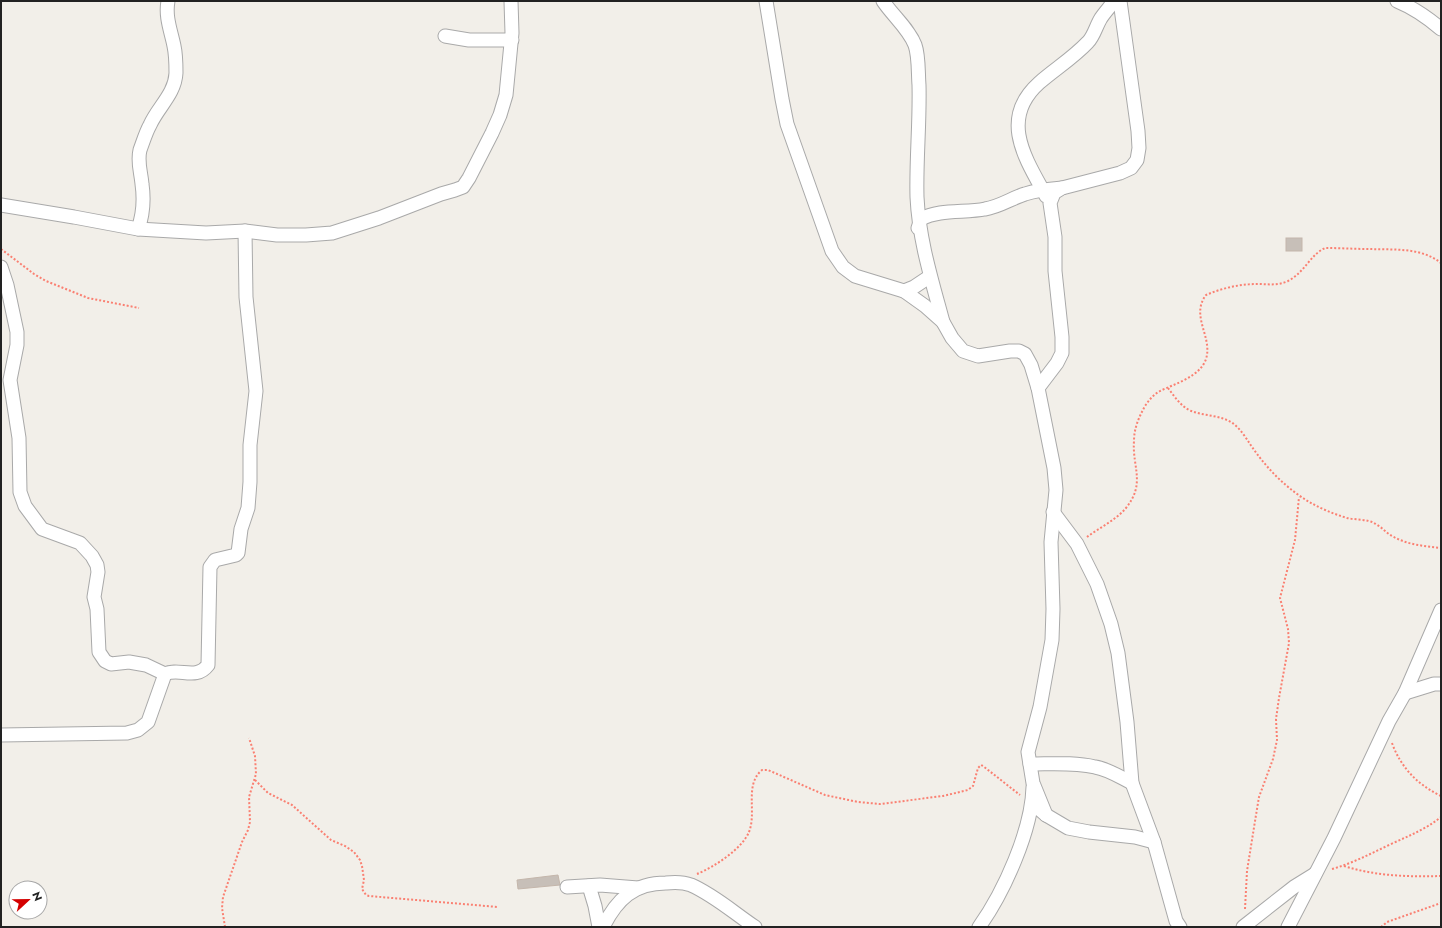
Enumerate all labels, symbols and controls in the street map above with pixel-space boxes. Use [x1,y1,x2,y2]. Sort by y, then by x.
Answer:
north arrow [8,880,48,920]
text: N [28,889,46,903]

